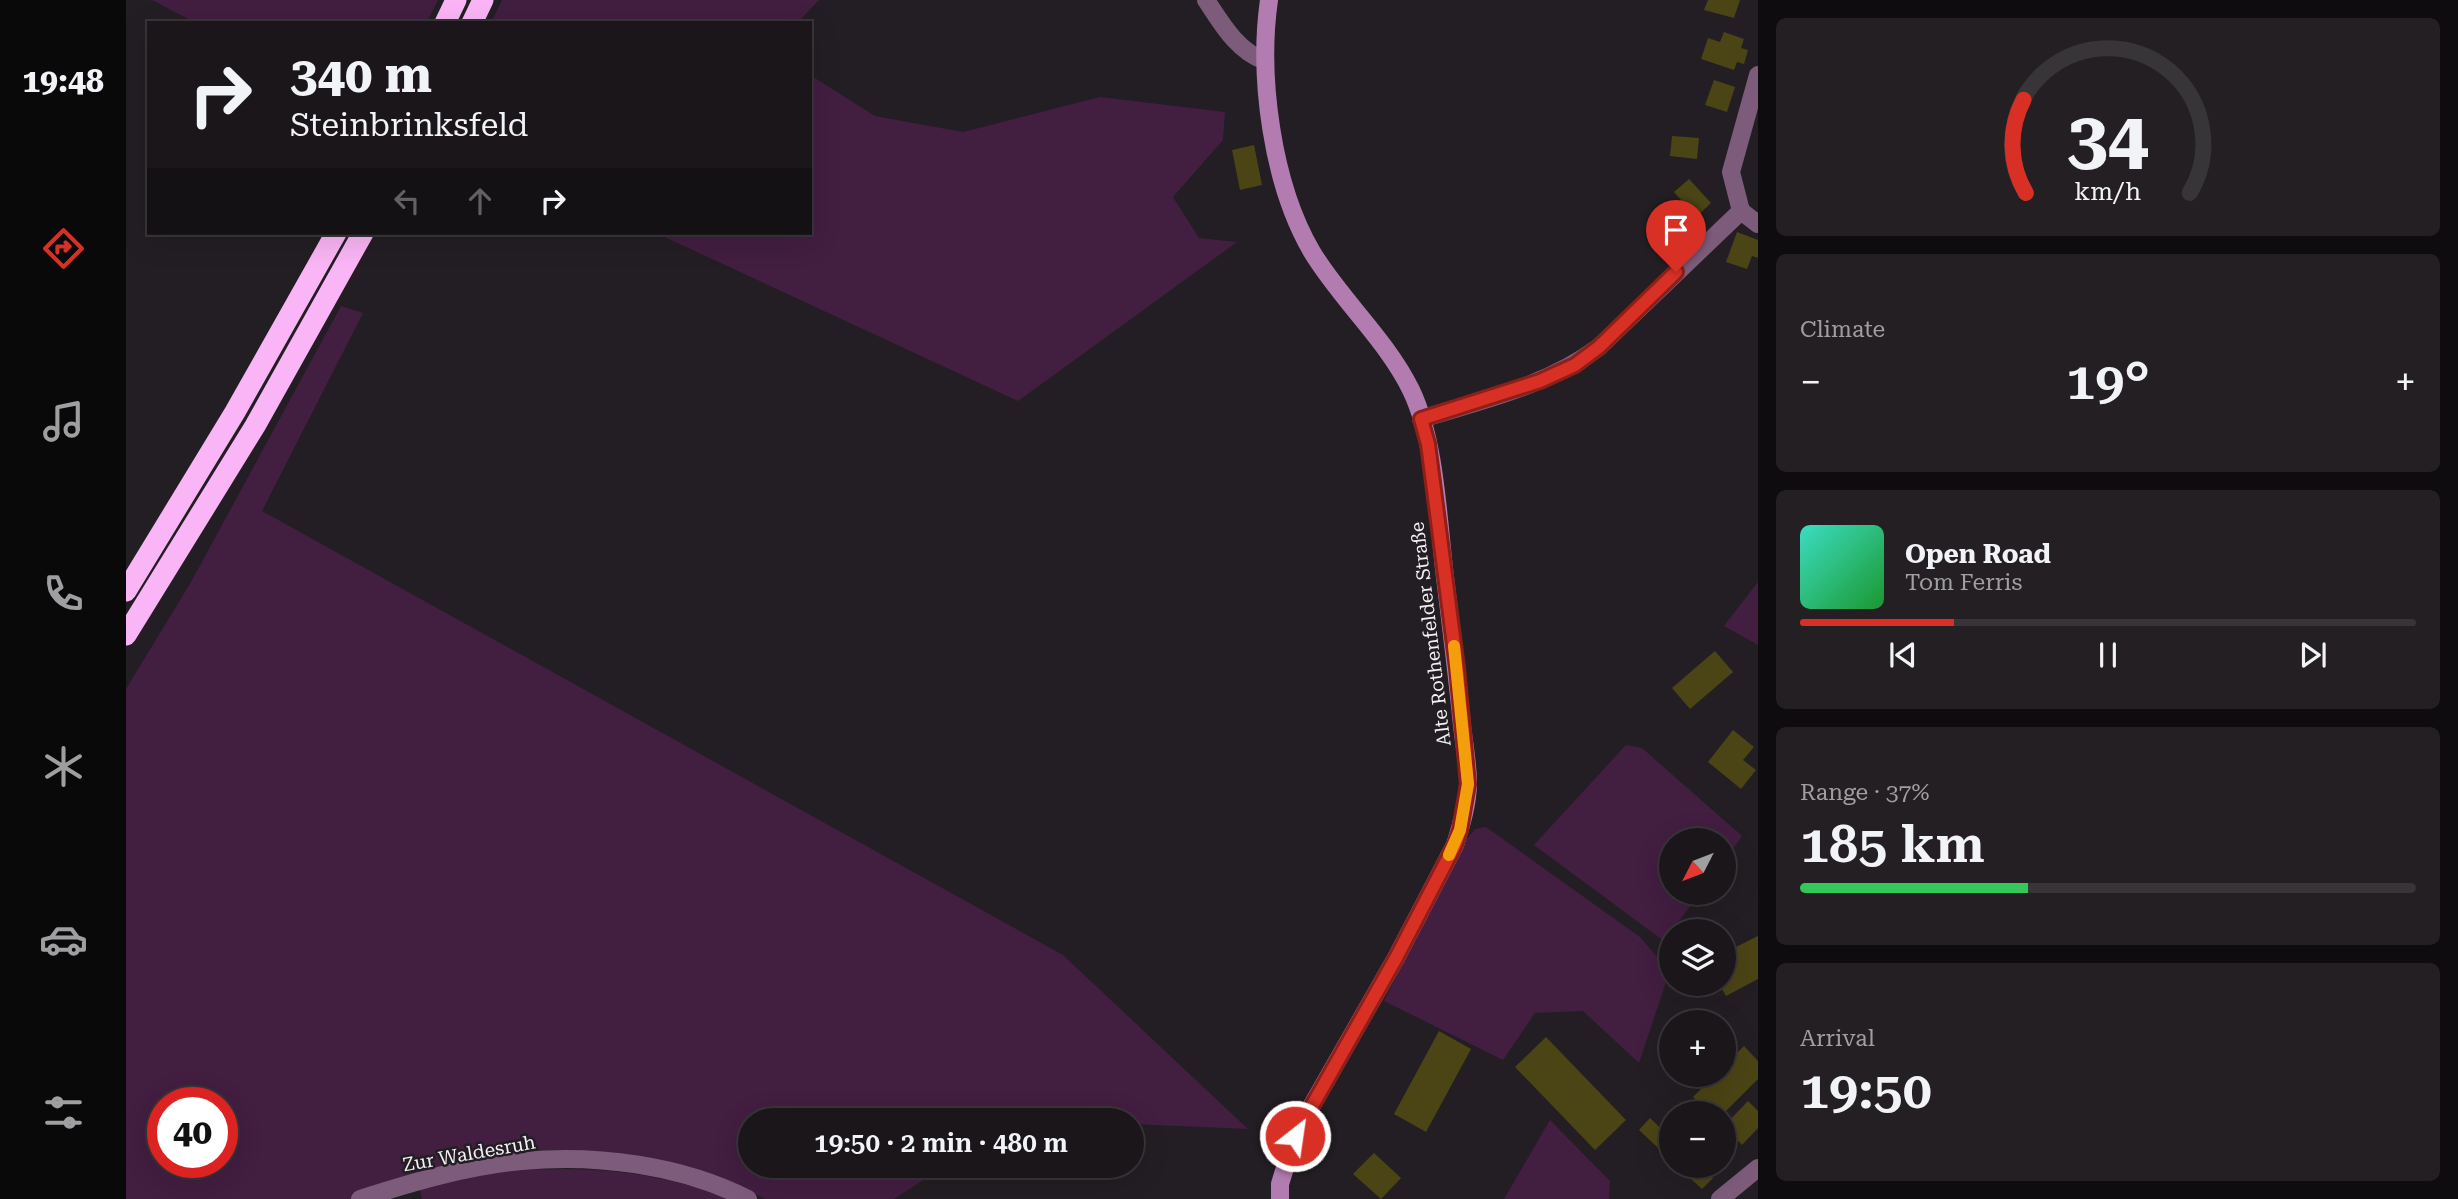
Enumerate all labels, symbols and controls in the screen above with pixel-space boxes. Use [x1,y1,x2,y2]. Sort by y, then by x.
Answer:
text: 340 m [290,47,432,104]
icon: right [175,49,266,140]
text: 19:48 [22,62,104,100]
text: 34 [2067,96,2149,181]
text: Steinbrinksfeld [290,106,528,144]
text: km/h [2075,177,2141,206]
icon: left [388,182,426,220]
icon: ahead [461,182,499,220]
icon: right [534,182,572,220]
pin [1646,200,1706,272]
icon: arrive [1657,211,1695,249]
icon: directions [39,224,88,273]
text: Climate [1800,316,1885,343]
text: 19° [2066,351,2150,412]
text: − [1800,360,1821,404]
text: + [2395,360,2416,404]
icon: music [39,397,88,446]
street label: Alte Rothenfelder Straße [1405,520,1456,747]
text: Open Road [1905,539,2051,569]
icon: phone [39,569,88,618]
text: Tom Ferris [1905,569,2022,596]
icon: previous [1884,636,1922,674]
icon: pause [2089,636,2127,674]
icon: next [2294,636,2332,674]
icon: climate [39,742,88,791]
text: Range · 37% [1800,779,1929,806]
text: 185 km [1800,814,1985,875]
north arrow [1659,828,1736,905]
map controls [1659,828,1736,1178]
icon: car [39,915,88,964]
button: layers [1659,919,1736,996]
button: + [1659,1010,1736,1087]
text: Arrival [1800,1025,1875,1052]
text: 19:50 [1800,1060,1932,1121]
speed limit sign: 40 [147,1087,238,1178]
icon: filters [39,1088,88,1137]
position arrow [1258,1099,1332,1173]
button: − [1659,1101,1736,1178]
text: 19:50 · 2 min · 480 m [814,1128,1068,1158]
street label: Zur Waldesruh [401,1130,537,1176]

